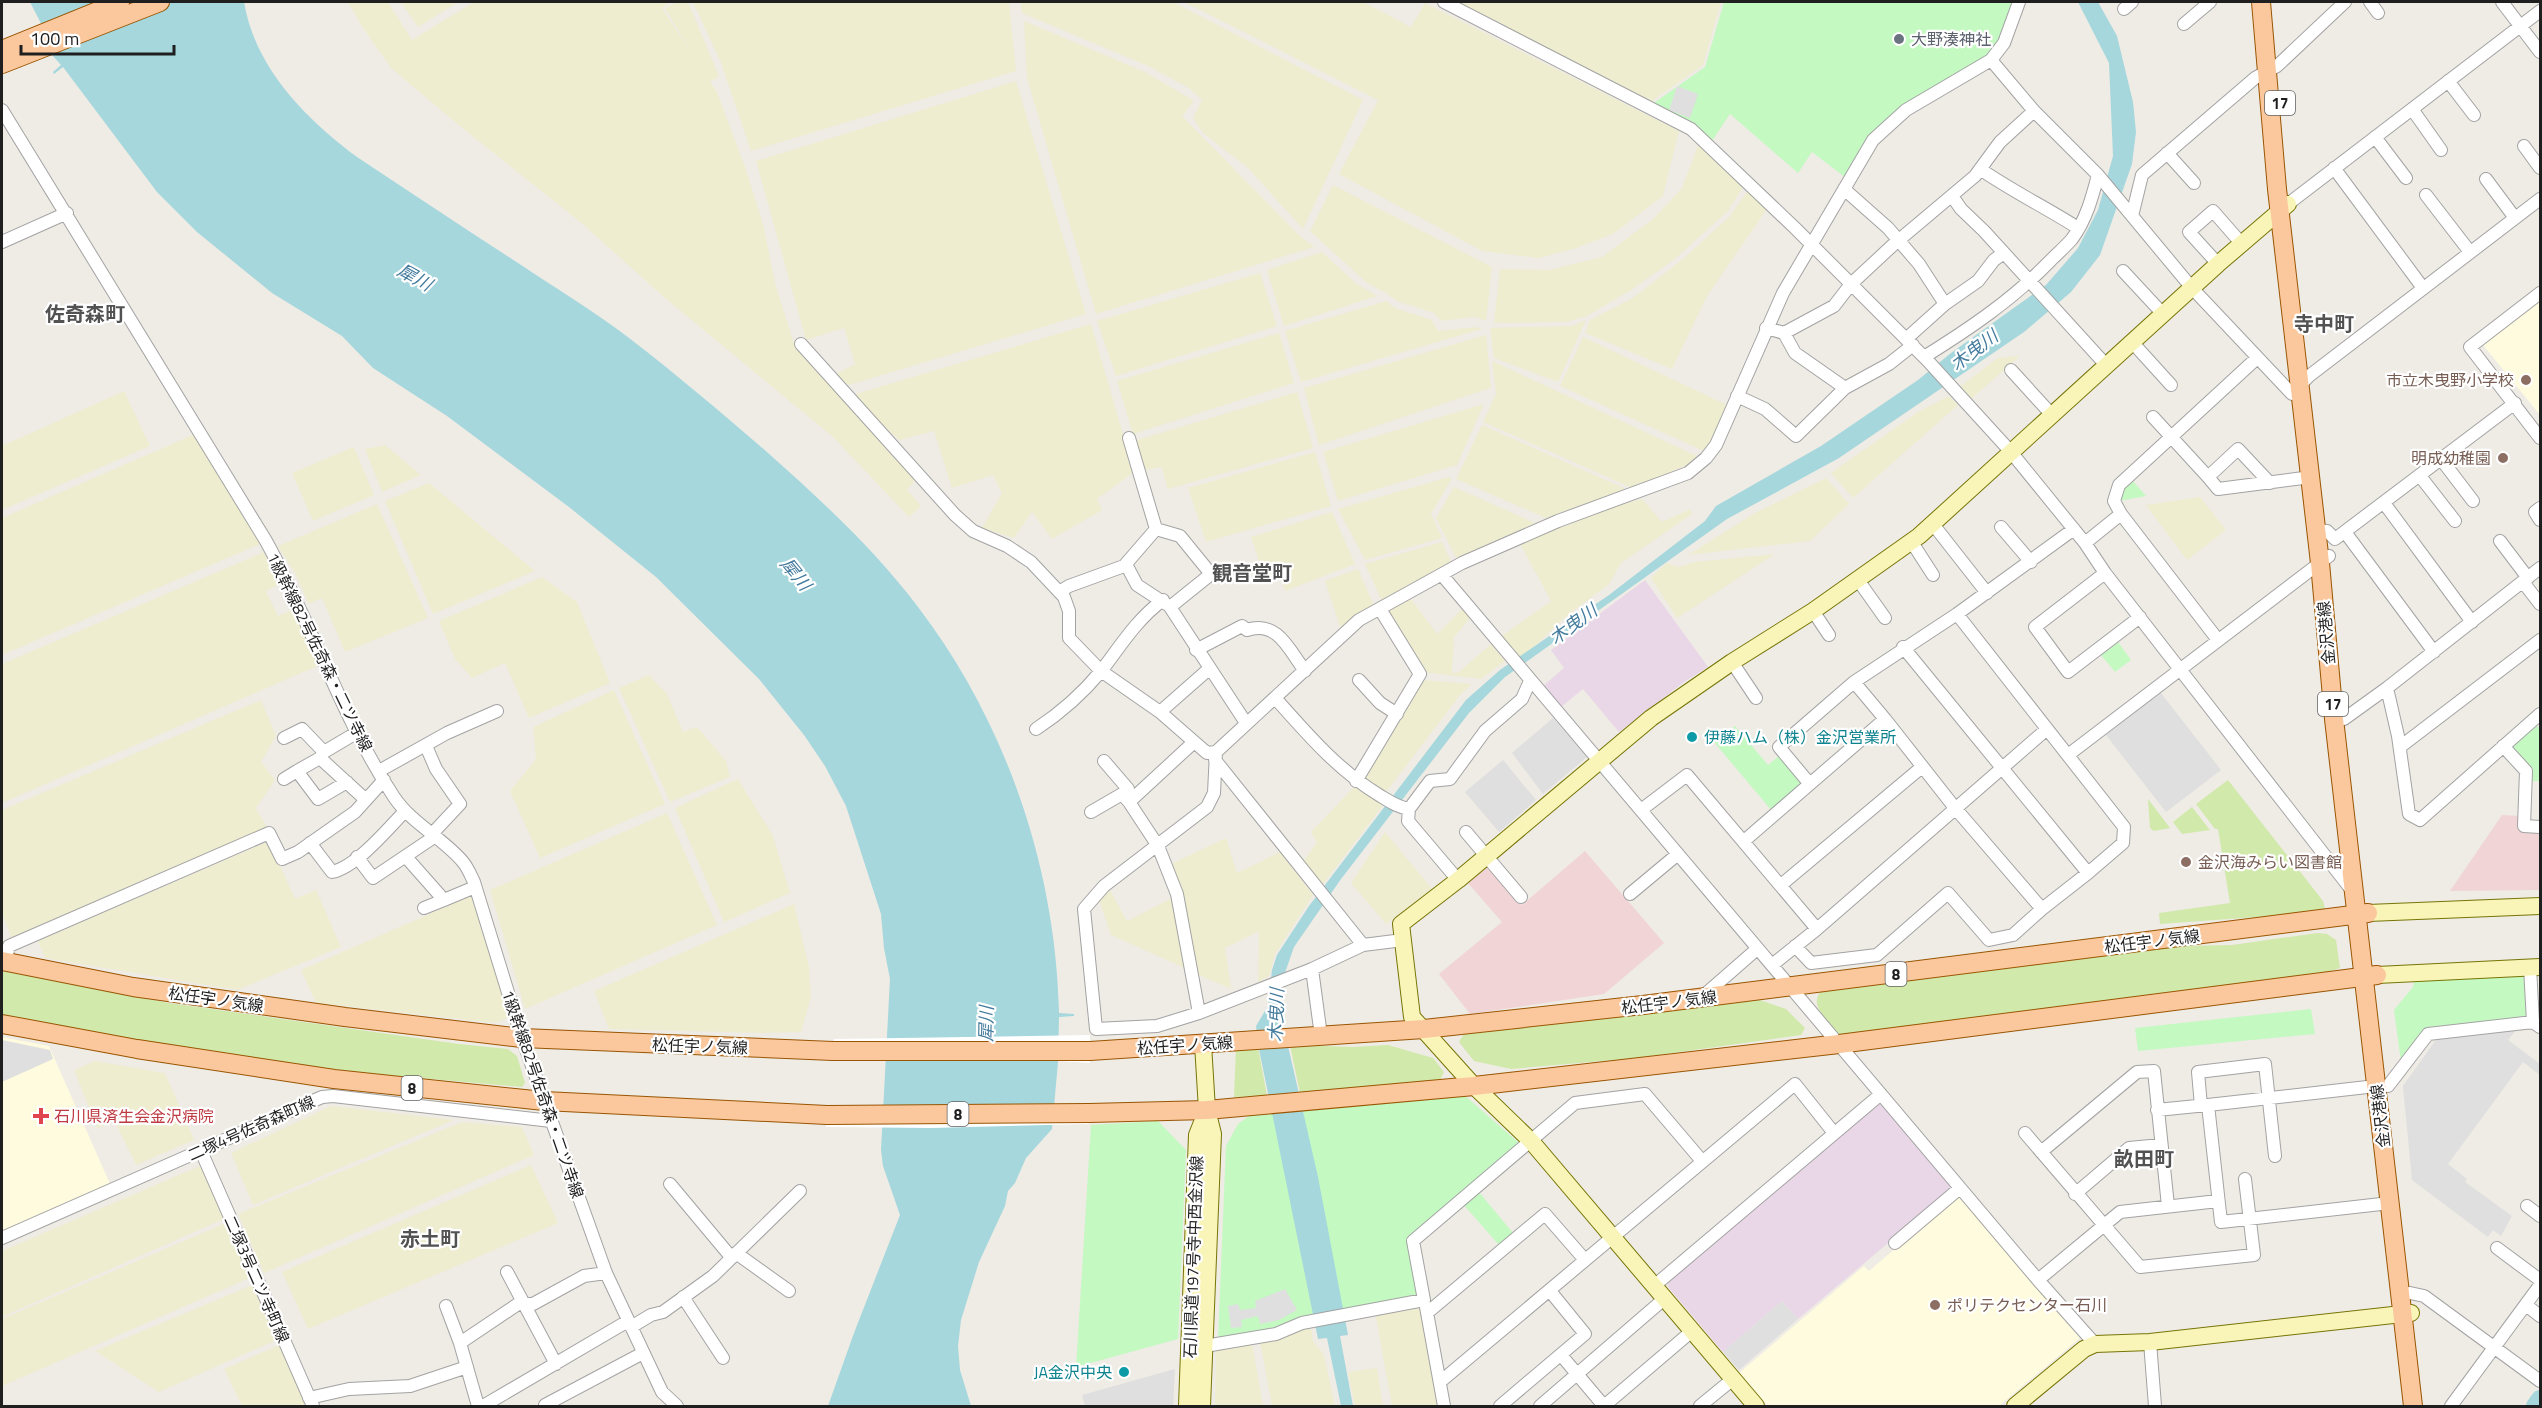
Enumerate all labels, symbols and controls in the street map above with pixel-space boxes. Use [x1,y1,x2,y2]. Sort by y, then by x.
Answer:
scale bar [21,18,174,56]
text: 100 m [30,25,79,52]
place label: 大野湊神社 [1911,27,1991,51]
marker: 大野湊神社 [1892,32,1906,46]
road number: 17 [2265,91,2295,115]
water label: 犀川 [393,256,439,299]
district label: 佐奇森町 [45,298,125,329]
district label: 寺中町 [2294,308,2354,339]
water label: 木曳川 [1944,322,2005,377]
place label: 市立木曳野小学校 [2386,368,2514,392]
marker: 市立木曳野小学校 [2519,373,2533,387]
place label: 明成幼稚園 [2411,446,2491,470]
marker: 明成幼稚園 [2496,451,2510,465]
street label: 1級幹線82号佐奇森・二ツ寺線 [261,548,379,756]
water label: 犀川 [774,552,819,598]
district label: 観音堂町 [1212,557,1292,588]
water label: 木曳川 [1543,596,1604,651]
street label: 金沢港線 [2311,600,2341,666]
road number: 17 [2318,692,2348,716]
place label: 伊藤ハム（株）金沢営業所 [1704,725,1896,749]
marker: 伊藤ハム（株）金沢営業所 [1685,730,1699,744]
place label: 金沢海みらい図書館 [2198,850,2342,874]
marker: 金沢海みらい図書館 [2179,855,2193,869]
street label: 松任宇ノ気線 [2103,923,2201,959]
road number: 8 [1886,962,1906,986]
street label: 松任宇ノ気線 [167,980,265,1018]
street label: 松任宇ノ気線 [1620,984,1718,1020]
water label: 木曳川 [1262,986,1291,1042]
street label: 1級幹線82号佐奇森・二ツ寺線 [496,987,590,1201]
water label: 犀川 [972,1004,1000,1042]
street label: 松任宇ノ気線 [1136,1030,1234,1060]
street label: 松任宇ノ気線 [652,1032,748,1060]
road number: 8 [402,1076,422,1100]
street label: 金沢港線 [2364,1083,2396,1149]
street label: 二塚4号佐奇森町線 [184,1089,318,1167]
road number: 8 [948,1102,968,1126]
place label: 石川県済生会金沢病院 [54,1104,214,1128]
marker: 石川県済生会金沢病院 [32,1107,50,1125]
district label: 畝田町 [2114,1143,2174,1174]
street label: 石川県道197号寺中西金沢線 [1177,1155,1209,1359]
street label: 二塚3号二ツ寺町線 [218,1212,296,1346]
district label: 赤土町 [400,1223,460,1254]
place label: ポリテクセンター石川 [1947,1293,2107,1317]
marker: ポリテクセンター石川 [1928,1298,1942,1312]
place label: JA金沢中央 [1034,1360,1112,1384]
marker: JA金沢中央 [1117,1365,1131,1379]

